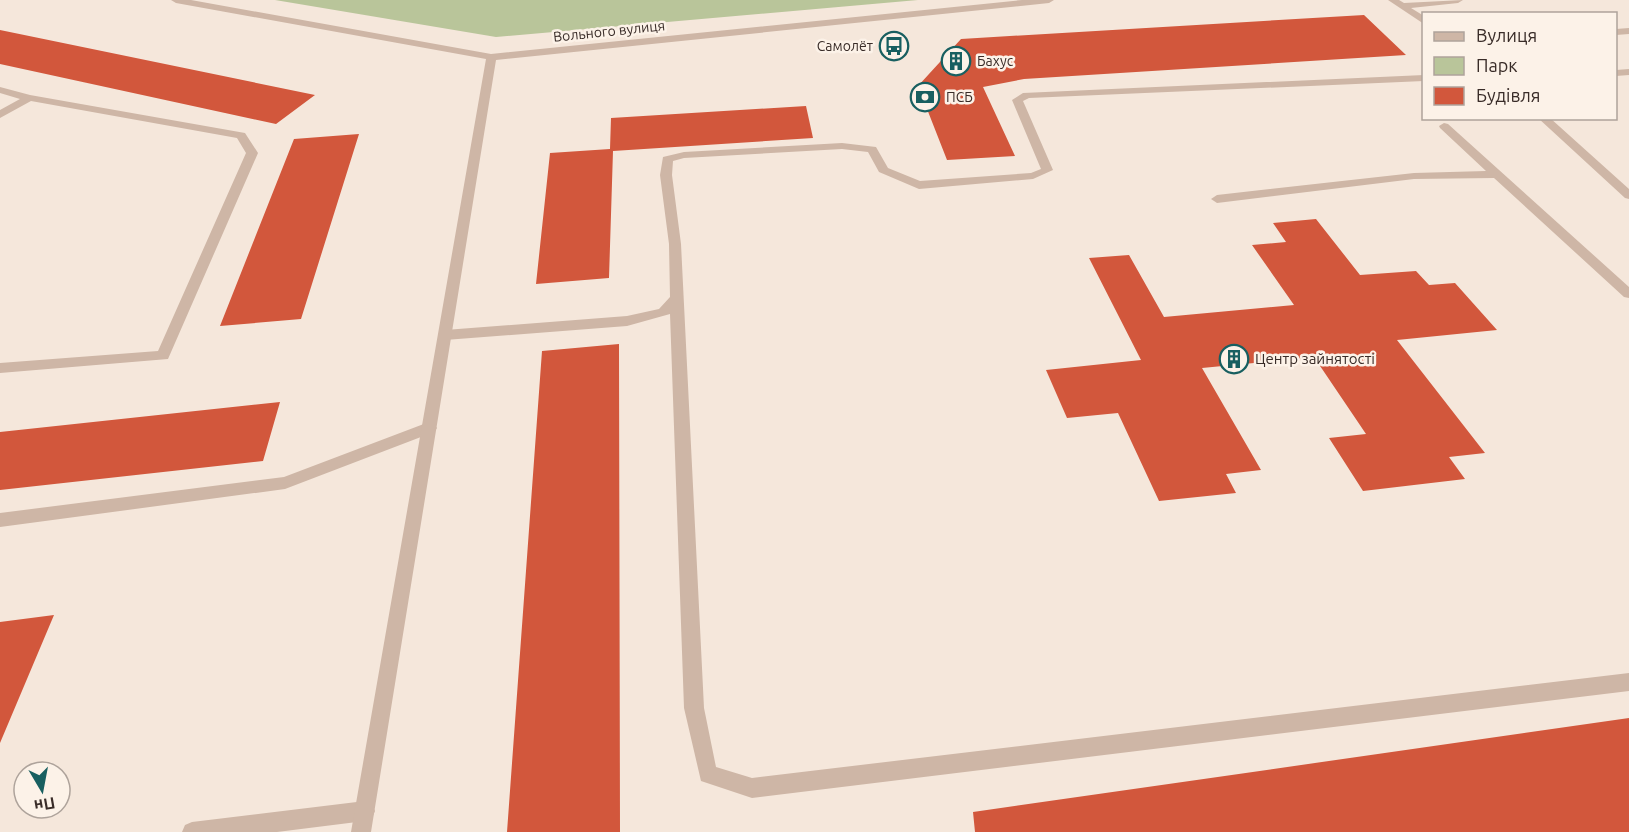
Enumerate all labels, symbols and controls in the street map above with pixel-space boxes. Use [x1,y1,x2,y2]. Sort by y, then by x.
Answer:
legend [1422,12,1617,120]
street label: Вольного вулиця [552,17,666,45]
text: Вулиця [1476,25,1537,45]
bus stop icon: Самолёт [878,30,910,62]
place label: Самолёт [817,38,873,54]
building icon: Бахус [940,45,972,77]
place label: Бахус [977,53,1014,69]
text: Парк [1476,55,1517,75]
bank icon: ПСБ [909,81,941,113]
text: Будівля [1476,85,1541,105]
place label: ПСБ [946,89,973,105]
building icon: Центр зайнятості [1218,343,1250,375]
place label: Центр зайнятості [1255,350,1375,367]
north arrow [12,760,72,820]
text: Пн [33,794,57,815]

